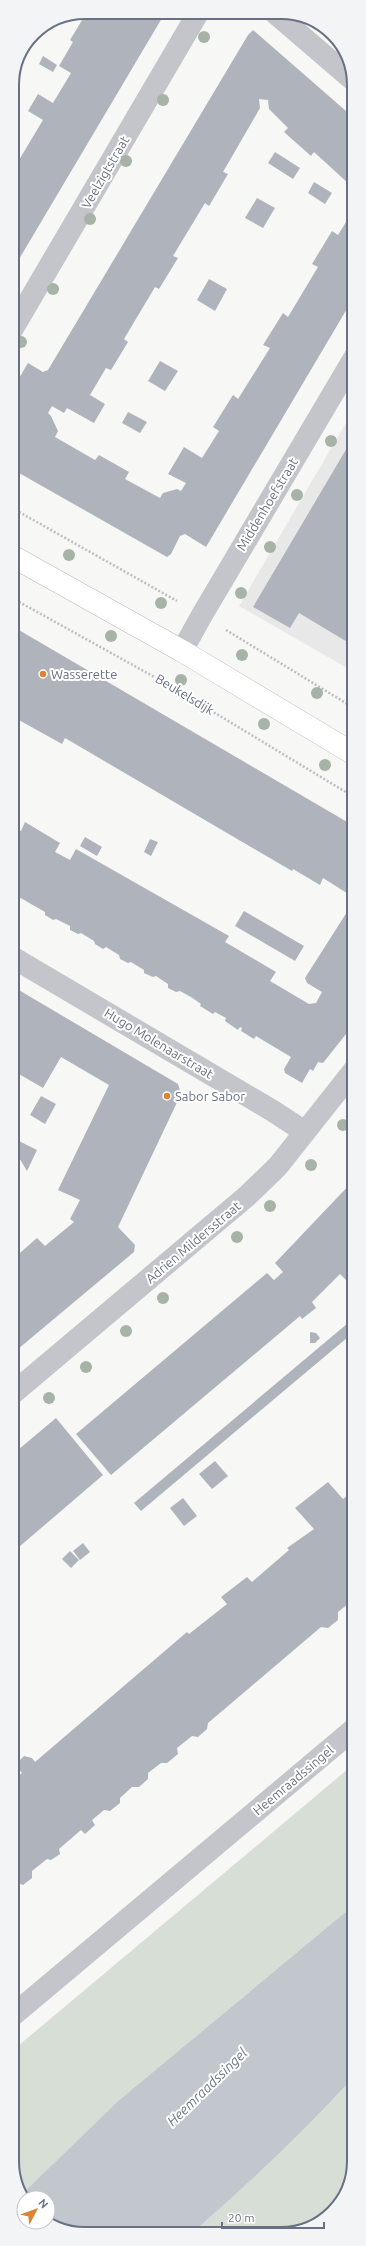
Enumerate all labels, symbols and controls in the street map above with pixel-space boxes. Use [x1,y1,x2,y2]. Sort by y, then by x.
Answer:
street label: Veelzigtstraat [79,133,131,211]
street label: Middenhoefstraat [234,455,300,553]
place label: Wasserette [51,667,117,681]
marker: Wasserette [38,669,48,679]
street label: Beukelsdijk [153,671,217,717]
street label: Hugo Molenaarstraat [102,1005,216,1081]
place label: Sabor Sabor [175,1089,245,1103]
marker: Sabor Sabor [162,1091,172,1101]
street label: Adrien Mildersstraat [143,1198,243,1286]
street label: Heemraadssingel [250,1742,336,1818]
water label: Heemraadssingel [164,2045,250,2129]
north arrow [16,2190,56,2230]
text: N [36,2196,51,2210]
scale bar [222,2204,324,2230]
text: 20 m [228,2211,255,2224]

